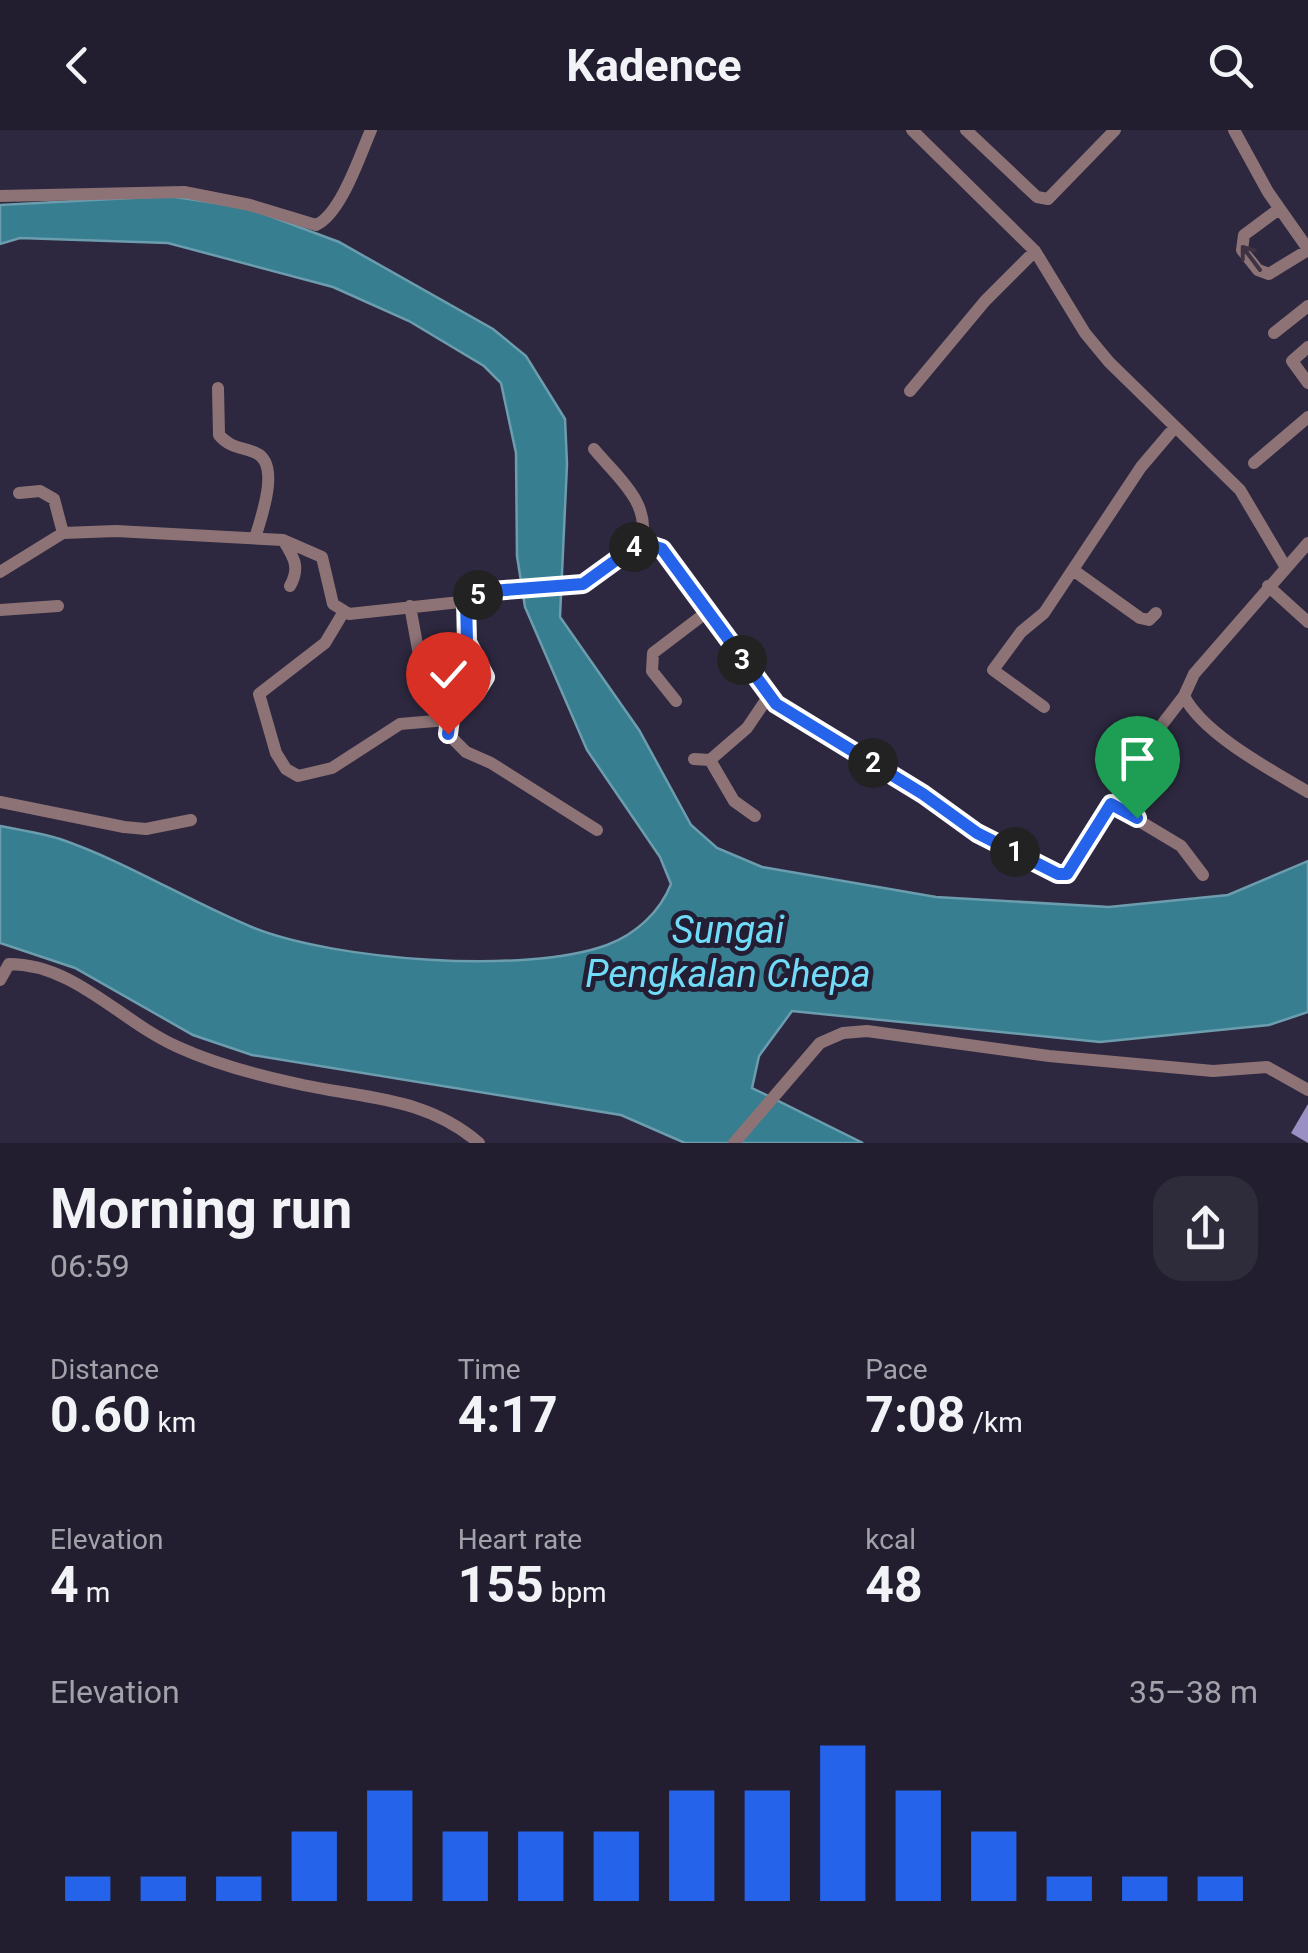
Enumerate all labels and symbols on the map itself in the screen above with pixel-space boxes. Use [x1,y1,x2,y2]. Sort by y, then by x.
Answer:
one-way arrow [1241,245,1262,272]
pin: 4 [609,522,659,572]
pin: 5 [453,570,503,620]
pin [406,632,491,735]
pin: 3 [717,635,767,685]
pin [1095,716,1180,819]
pin: 2 [848,738,898,788]
pin: 1 [990,827,1040,877]
water label: Sungai Pengkalan Chepa [585,908,871,996]

